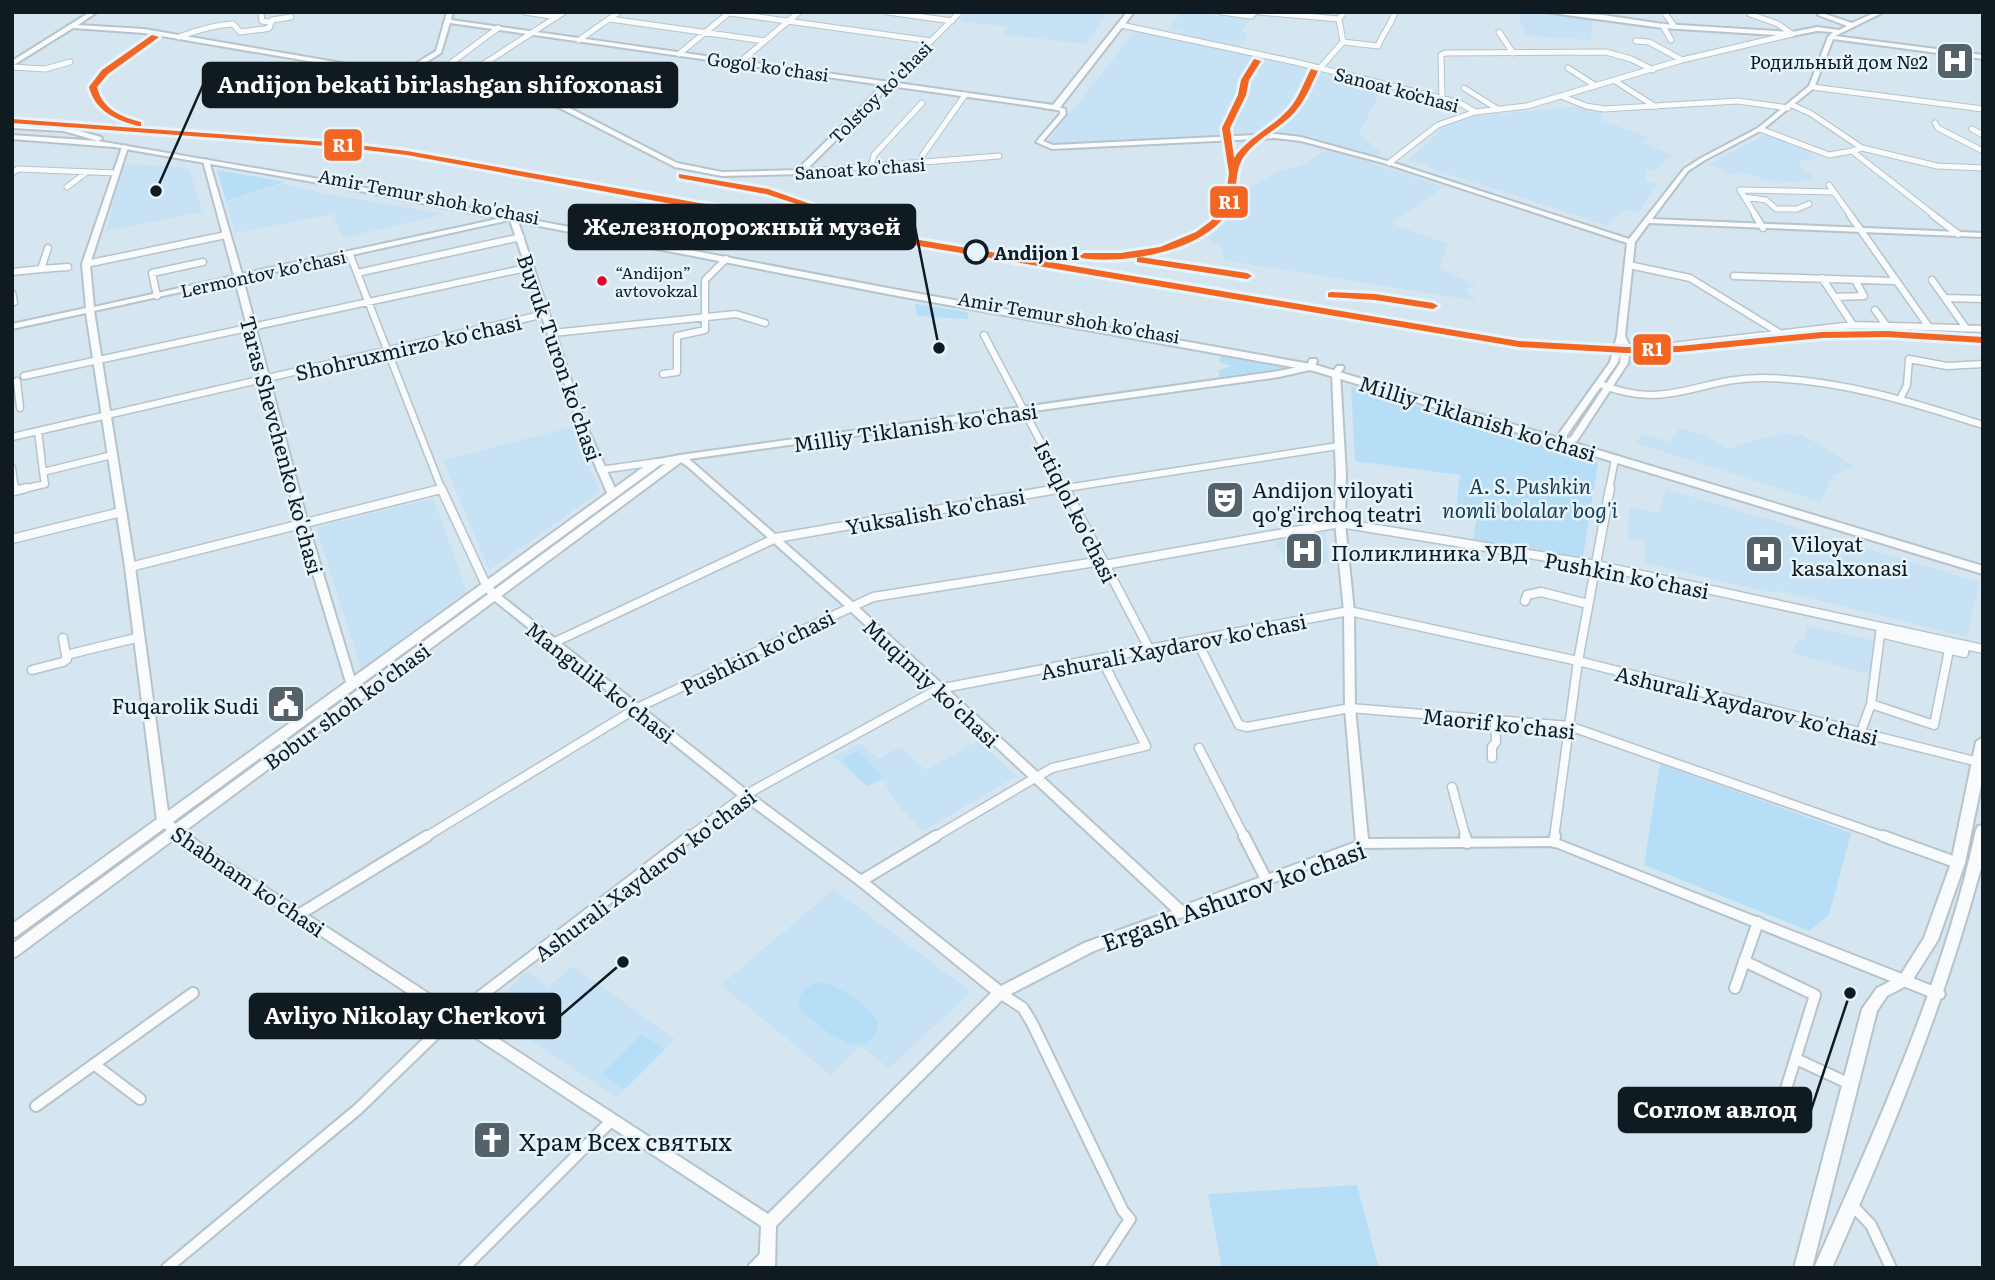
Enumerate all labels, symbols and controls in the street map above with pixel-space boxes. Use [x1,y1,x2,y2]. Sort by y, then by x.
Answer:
street label: Tolstoy ko'chasi [822,34,938,150]
hospital icon: Родильный дом №2 [1934,40,1976,82]
street label: Gogol ko'chasi [705,44,831,88]
place label: Родильный дом №2 [1750,48,1928,75]
street label: Sanoat koʻchasi [1332,59,1462,119]
callout: Аndijon bekati birlashgan shifoxonasi [203,63,677,107]
text: Аndijon bekati birlashgan shifoxonasi [217,66,663,100]
line badge: R1 [323,128,363,162]
text: R1 [332,130,354,158]
street label: Sanoat ko'chasi [794,150,926,186]
street label: Amir Temur shoh ko'chasi [316,161,542,231]
line badge: R1 [1209,185,1249,219]
text: R1 [1218,187,1240,215]
callout: Железнодорожный музей [569,205,915,249]
text: Железнодорожный музей [583,208,901,242]
place label: Andijon 1 [994,239,1079,266]
marker: Andijon 1 [964,240,988,264]
street label: Lermontov ko’chasi [178,242,348,304]
street label: Buyuk Turon ko'chasi [511,249,611,465]
place label: “Andijon” avtovokzal [615,260,698,302]
marker: “Andijon” avtovokzal [595,274,609,288]
street label: Amir Temur shoh ko'chasi [956,284,1182,350]
street label: Shohruxmirzo ko'chasi [292,305,524,387]
street label: Taras Shevchenko ko'chasi [233,312,333,578]
line badge: R1 [1632,333,1672,366]
text: R1 [1641,334,1663,362]
street label: Milliy Tiklanish ko'chasi [1356,366,1600,468]
street label: Milliy Tiklanish ko'chasi [791,393,1039,459]
street label: Istiqlol ko'chasi [1028,434,1126,588]
park label: A. S. Pushkin nomli bolalar bog'i [1442,469,1619,524]
place label: Andijon viloyati qo'g'irchoq teatri [1252,473,1422,528]
street label: Yuksalish ko'chasi [843,479,1027,541]
theatre icon: Andijon viloyati qo'g'irchoq teatri [1204,479,1246,521]
place label: Viloyat kasalxonasi [1791,527,1908,582]
hospital icon: Поликлиника УВД [1283,530,1325,572]
hospital icon: Viloyat kasalxonasi [1743,533,1785,575]
place label: Поликлиника УВД [1331,536,1528,567]
street label: Pushkin ko'chasi [1542,543,1712,605]
street label: Pushkin ko'chasi [675,600,839,702]
street label: Ashurali Xaydarov ko'chasi [1037,604,1309,686]
street label: Muqimiy ko'chasi [857,611,1007,753]
street label: Mangulik ko'chasi [520,613,682,749]
street label: Bobur shoh ko'chasi [256,634,436,776]
street label: Ashurali Xaydarov ko'chasi [1612,656,1882,752]
public building icon: Fuqarolik Sudi [265,683,307,725]
place label: Fuqarolik Sudi [111,689,259,720]
street label: Maorif ko'chasi [1421,699,1577,745]
street label: Ashurali Xaydarov ko'chasi [527,780,761,968]
street label: Shabnam ko'chasi [166,817,332,943]
street label: Ergash Ashurov ko'chasi [1096,831,1370,959]
callout: Avliyo Nikolay Cherkovi [250,994,560,1038]
text: Avliyo Nikolay Cherkovi [264,997,546,1031]
callout: Соглом авлод [1619,1088,1811,1132]
text: Соглом авлод [1633,1091,1797,1125]
church icon: Храм Всех святых [471,1119,513,1161]
place label: Храм Всех святых [519,1123,732,1158]

